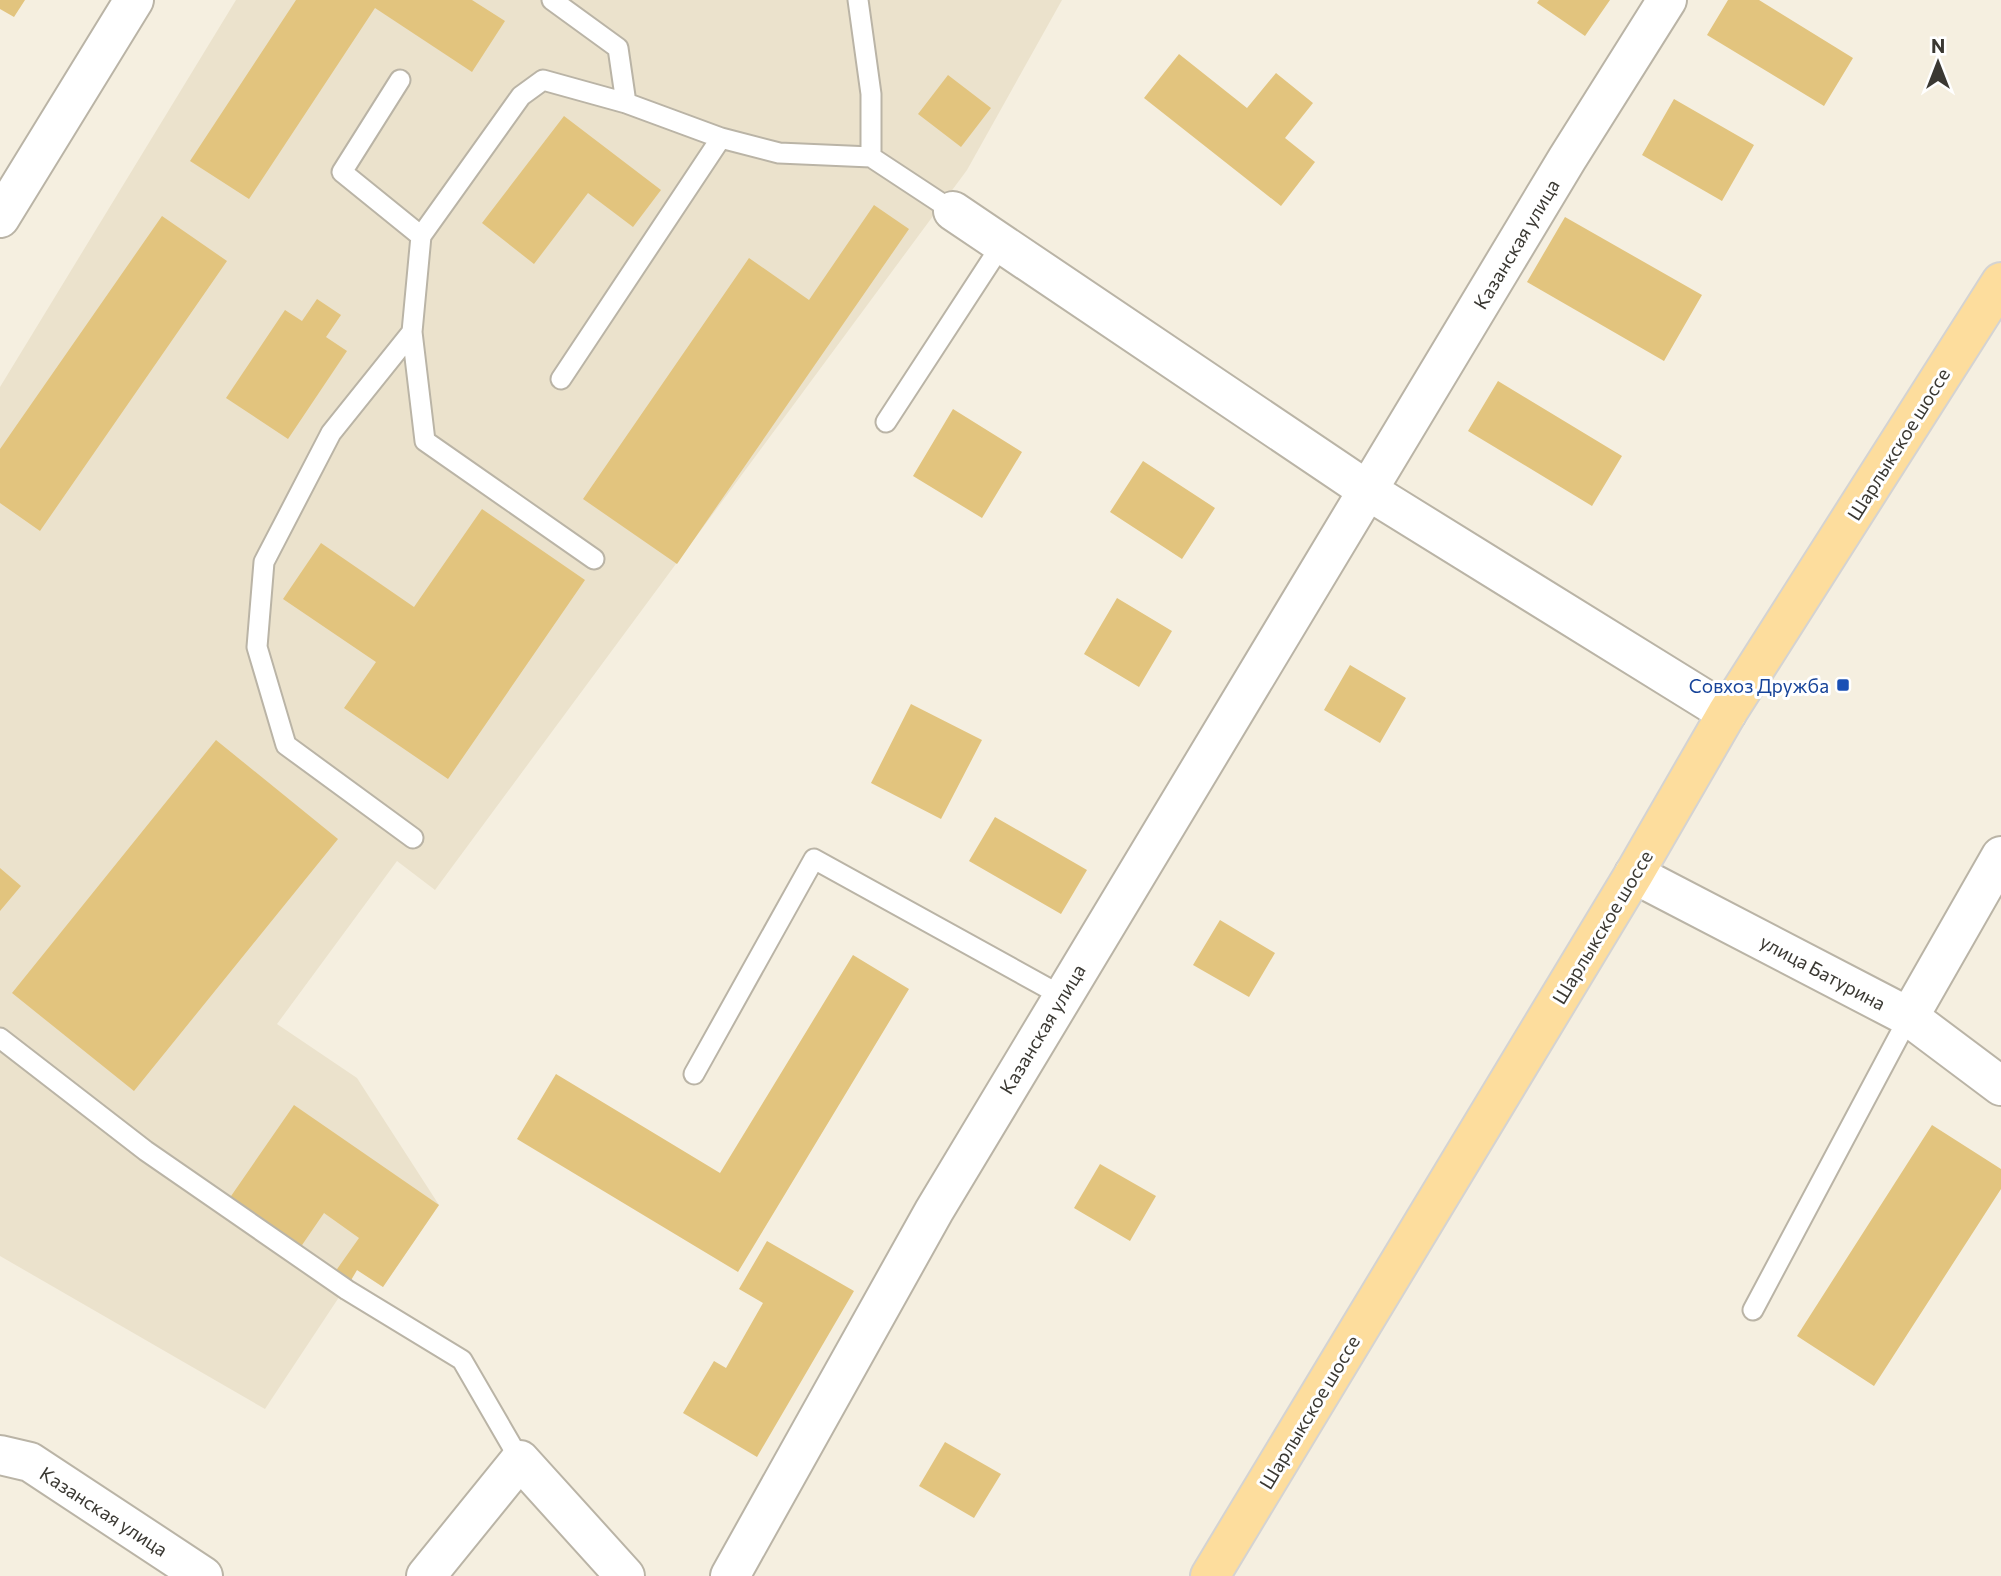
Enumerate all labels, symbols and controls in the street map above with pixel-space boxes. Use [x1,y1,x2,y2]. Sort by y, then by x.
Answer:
north arrow [1903,28,1973,98]
text: N [1931,34,1945,57]
street label: Казанская улица [1468,175,1564,313]
street label: Шарлыкское шоссе [1842,364,1954,524]
place label: Совхоз Дружба [1689,674,1829,697]
marker: Совхоз Дружба [1835,677,1851,693]
street label: Шарлыкское шоссе [1547,846,1657,1008]
street label: улица Батурина [1756,929,1890,1015]
street label: Казанская улица [994,960,1090,1098]
street label: Шарлыкское шоссе [1254,1331,1364,1493]
street label: Казанская улица [36,1461,172,1561]

